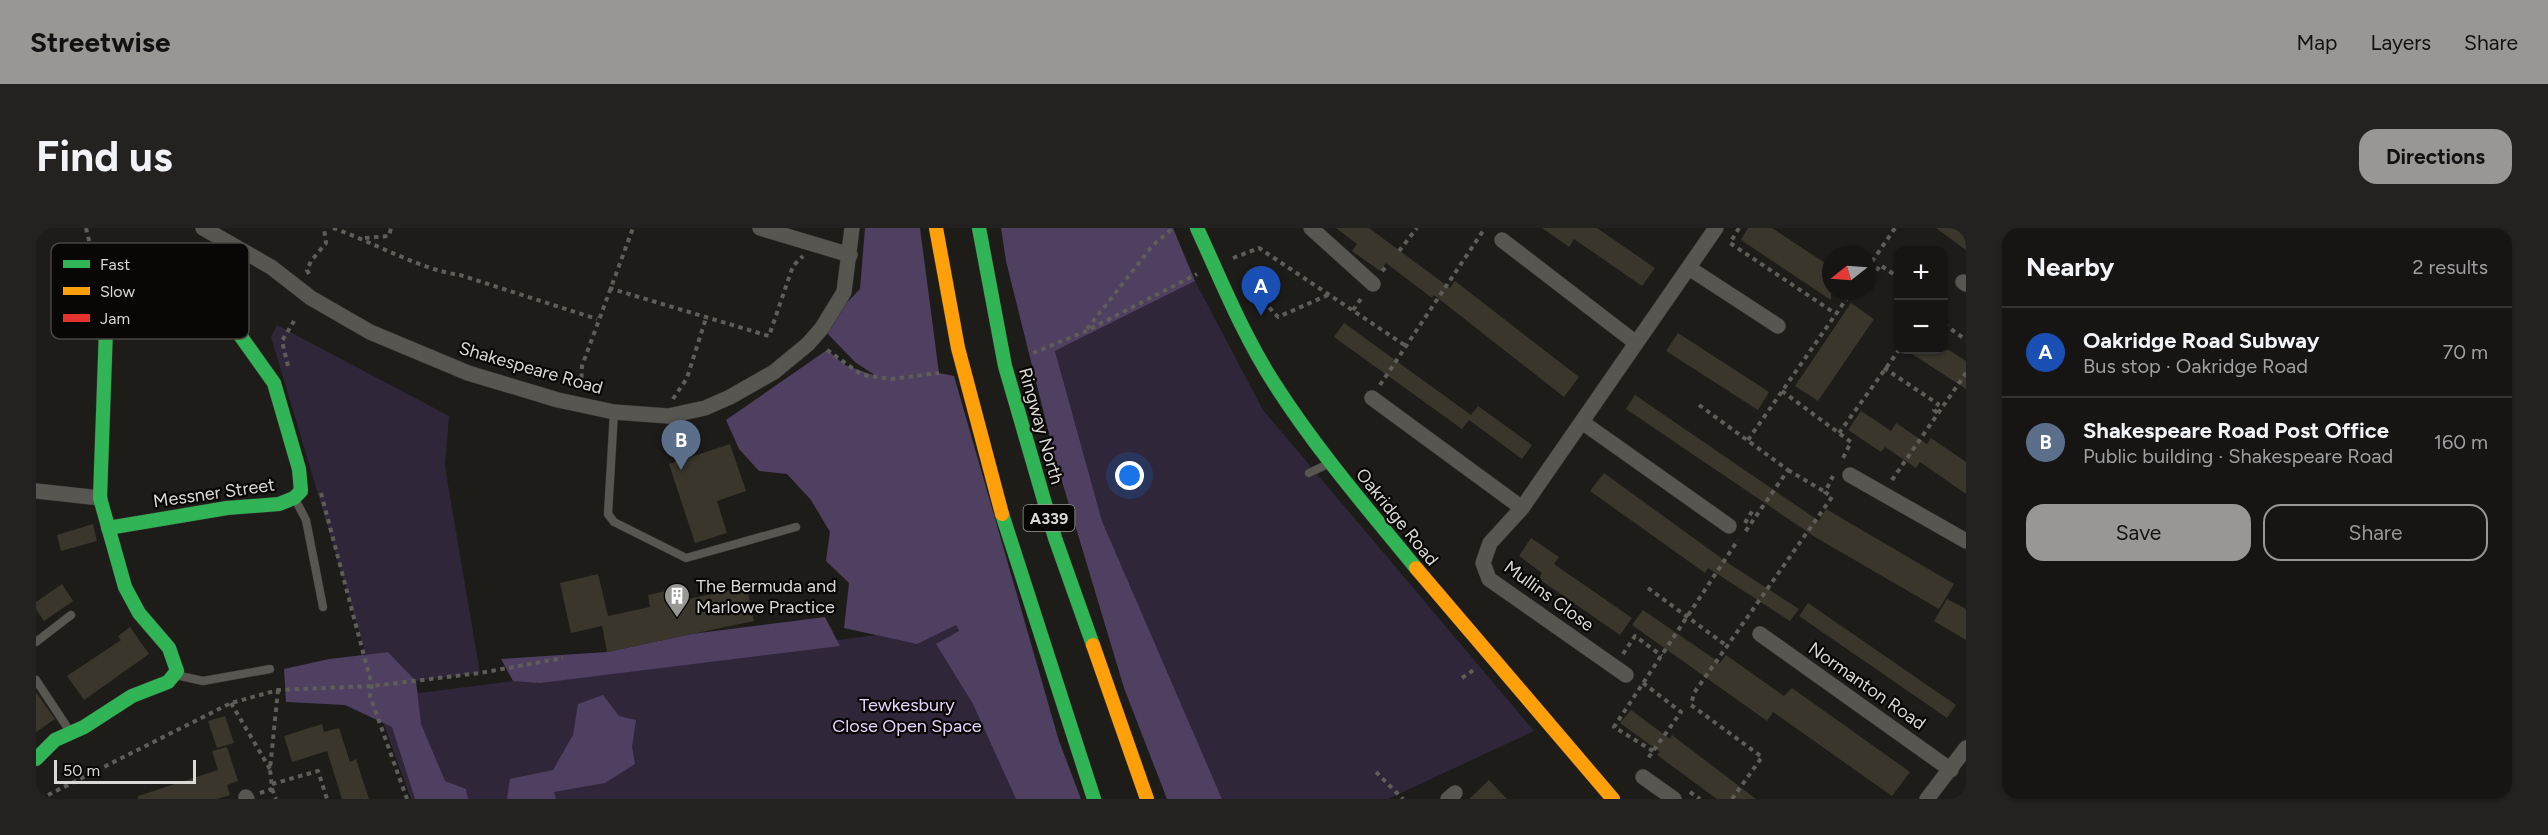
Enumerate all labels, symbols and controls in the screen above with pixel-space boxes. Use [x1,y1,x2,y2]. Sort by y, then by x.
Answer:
text: Streetwise [30,25,170,59]
text: Map [2297,30,2337,55]
text: Layers [2370,30,2431,55]
text: Share [2464,30,2518,55]
button: Directions [2359,129,2512,184]
text: Find us [36,131,173,182]
legend [51,243,249,339]
north arrow [1822,246,1876,300]
map controls [1894,246,1948,354]
button: + [1894,246,1948,300]
text: Nearby [2026,251,2114,283]
text: Fast [100,255,130,274]
text: 2 results [2412,255,2488,279]
pin: A [1242,266,1280,316]
text: Slow [100,282,135,301]
button: − [1894,300,1948,354]
text: Jam [100,309,130,328]
text: Oakridge Road Subway [2083,327,2319,354]
street label: Shakespeare Road [457,337,605,399]
text: A [2038,340,2053,364]
text: 70 m [2442,340,2488,364]
text: Bus stop · Oakridge Road [2083,354,2308,378]
street label: Ringway North [1014,365,1068,487]
text: Shakespeare Road Post Office [2083,417,2389,444]
pin: B [662,420,700,470]
text: B [2039,430,2052,454]
text: 160 m [2434,430,2488,454]
text: Public building · Shakespeare Road [2083,444,2393,468]
your location [1115,461,1144,490]
street label: Oakridge Road [1351,464,1443,570]
street label: Messner Street [152,474,276,512]
button: Save [2026,504,2251,561]
button: Share [2263,504,2488,561]
road number: A339 [1024,505,1074,531]
street label: Mullins Close [1500,556,1598,636]
place label: The Bermuda and Marlowe Practice [696,575,836,618]
building icon: The Bermuda and Marlowe Practice [662,581,692,619]
street label: Normanton Road [1804,637,1930,735]
park label: Tewkesbury Close Open Space [832,694,982,737]
scale bar [54,757,196,784]
text: 50 m [63,761,100,780]

